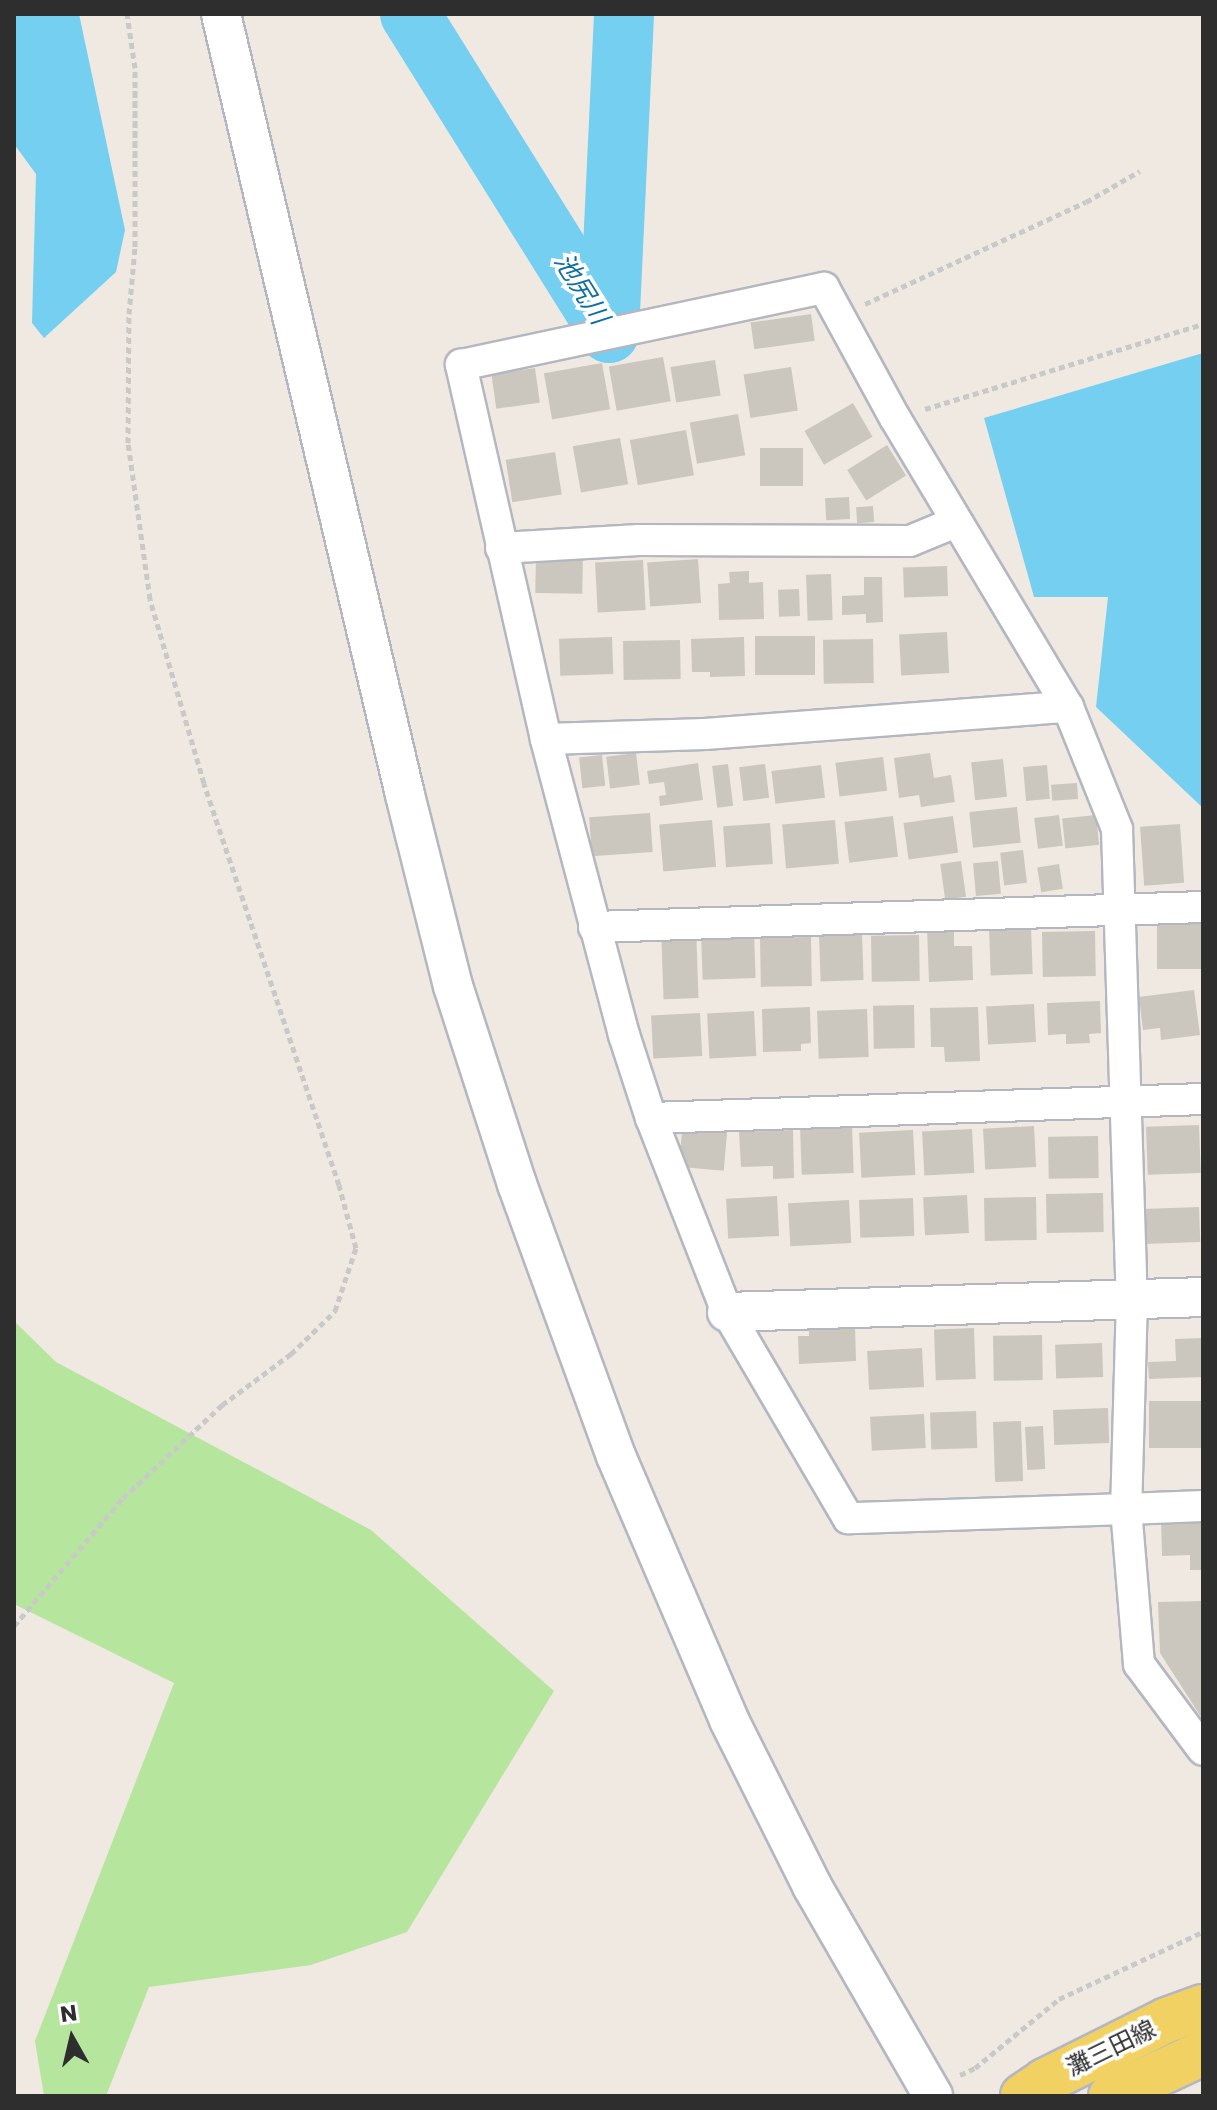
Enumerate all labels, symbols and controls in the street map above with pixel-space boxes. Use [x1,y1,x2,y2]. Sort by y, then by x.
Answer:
water label: 池尻川 [547,248,615,330]
text: N [58,1997,79,2030]
north arrow [32,1998,112,2078]
street label: 灘三田線 [1062,2014,1160,2082]

